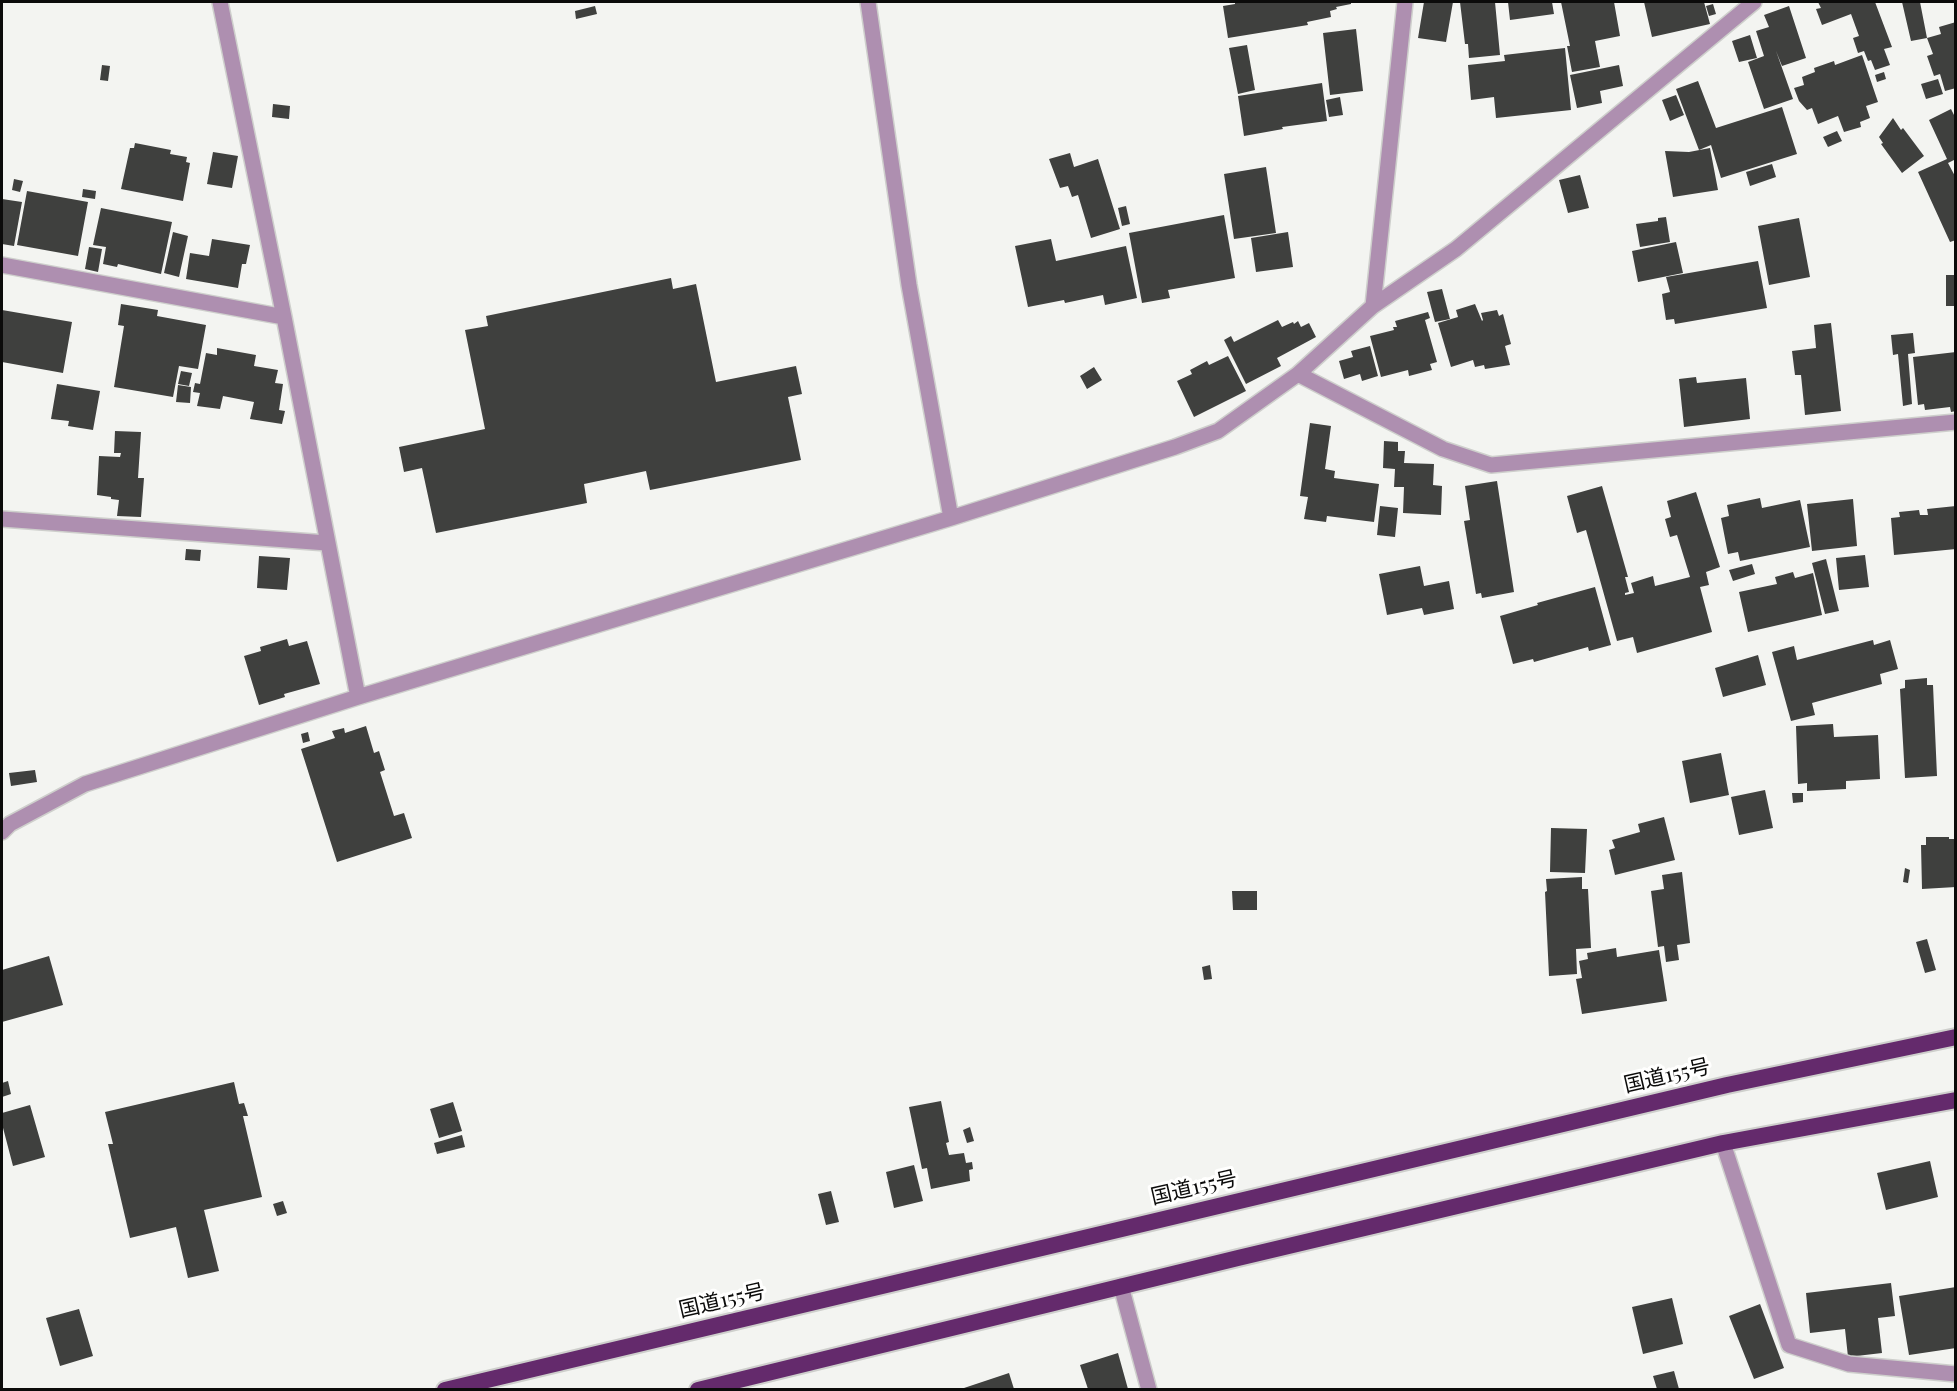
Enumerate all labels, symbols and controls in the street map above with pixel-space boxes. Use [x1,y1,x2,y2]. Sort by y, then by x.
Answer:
street label: 国道155号 [1621,1054,1713,1098]
street label: 国道155号 [1148,1166,1240,1210]
street label: 国道155号 [676,1279,768,1323]

